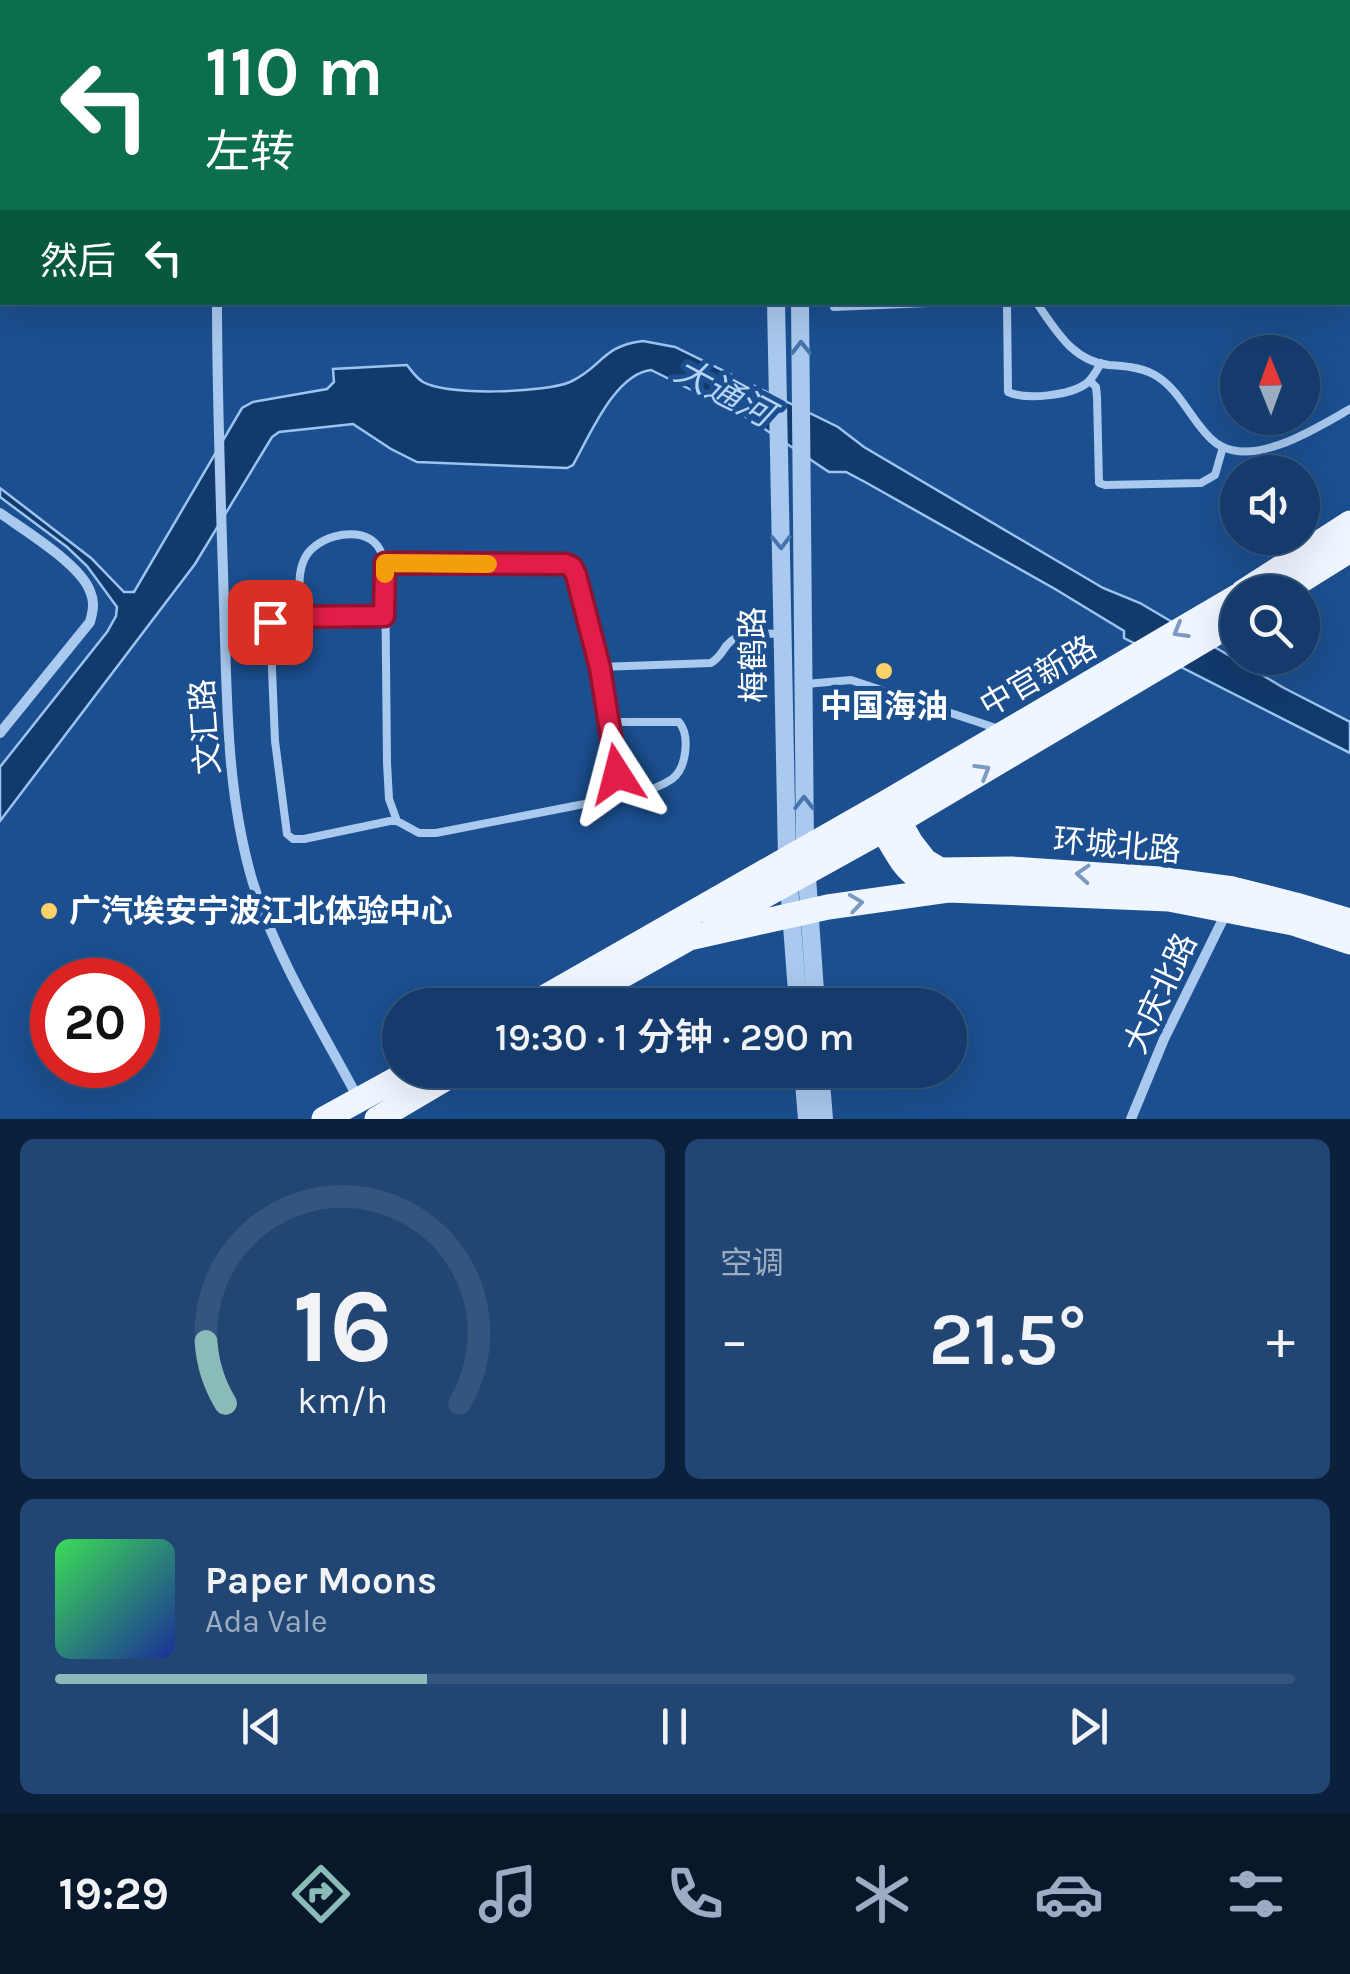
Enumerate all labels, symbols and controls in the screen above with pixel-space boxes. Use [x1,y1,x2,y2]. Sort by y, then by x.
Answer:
text: 110 m [205,31,383,113]
icon: left [40,40,170,170]
text: 左转 [205,126,295,178]
icon: left [136,230,191,285]
text: 然后 [40,239,116,284]
north arrow [1220,335,1320,435]
map controls [1220,335,1320,675]
one-way arrow [790,339,812,354]
water label: 大通河 [668,350,785,438]
button: sound [1220,455,1320,555]
one-way arrow [770,535,791,551]
button: search [1220,575,1320,675]
pin [228,580,313,665]
icon: arrive [243,595,298,650]
street label: 梅鹤路 [734,607,773,703]
one-way arrow [1173,619,1191,638]
street label: 中官新路 [974,628,1103,724]
marker: 中国海油 [873,660,895,682]
street label: 文汇路 [184,678,227,776]
place label: 中国海油 [820,688,948,725]
position arrow [565,722,669,826]
one-way arrow [972,764,990,783]
one-way arrow [794,794,815,810]
street label: 环城北路 [1052,821,1182,870]
one-way arrow [1074,864,1090,885]
place label: 广汽埃安宁波江北体验中心 [69,893,453,930]
one-way arrow [848,893,865,914]
marker: 广汽埃安宁波江北体验中心 [38,900,60,922]
street label: 大庆北路 [1117,927,1204,1059]
speed limit sign: 20 [30,958,160,1088]
text: 19:30 · 1 分钟 · 290 m [495,1015,854,1060]
text: 空调 [720,1245,784,1282]
text: 16 [292,1266,393,1387]
text: 21.5° [929,1295,1086,1383]
text: − [720,1308,749,1372]
text: + [1266,1308,1295,1372]
text: km/h [297,1380,388,1422]
text: Paper Moons [205,1558,437,1603]
text: Ada Vale [205,1603,328,1640]
icon: previous [234,1699,289,1754]
icon: pause [647,1699,702,1754]
icon: next [1061,1699,1116,1754]
icon: directions [286,1859,356,1929]
icon: music [473,1859,543,1929]
icon: phone [660,1859,730,1929]
icon: climate [847,1859,917,1929]
icon: car [1034,1859,1104,1929]
icon: filters [1221,1859,1291,1929]
text: 19:29 [59,1868,169,1920]

